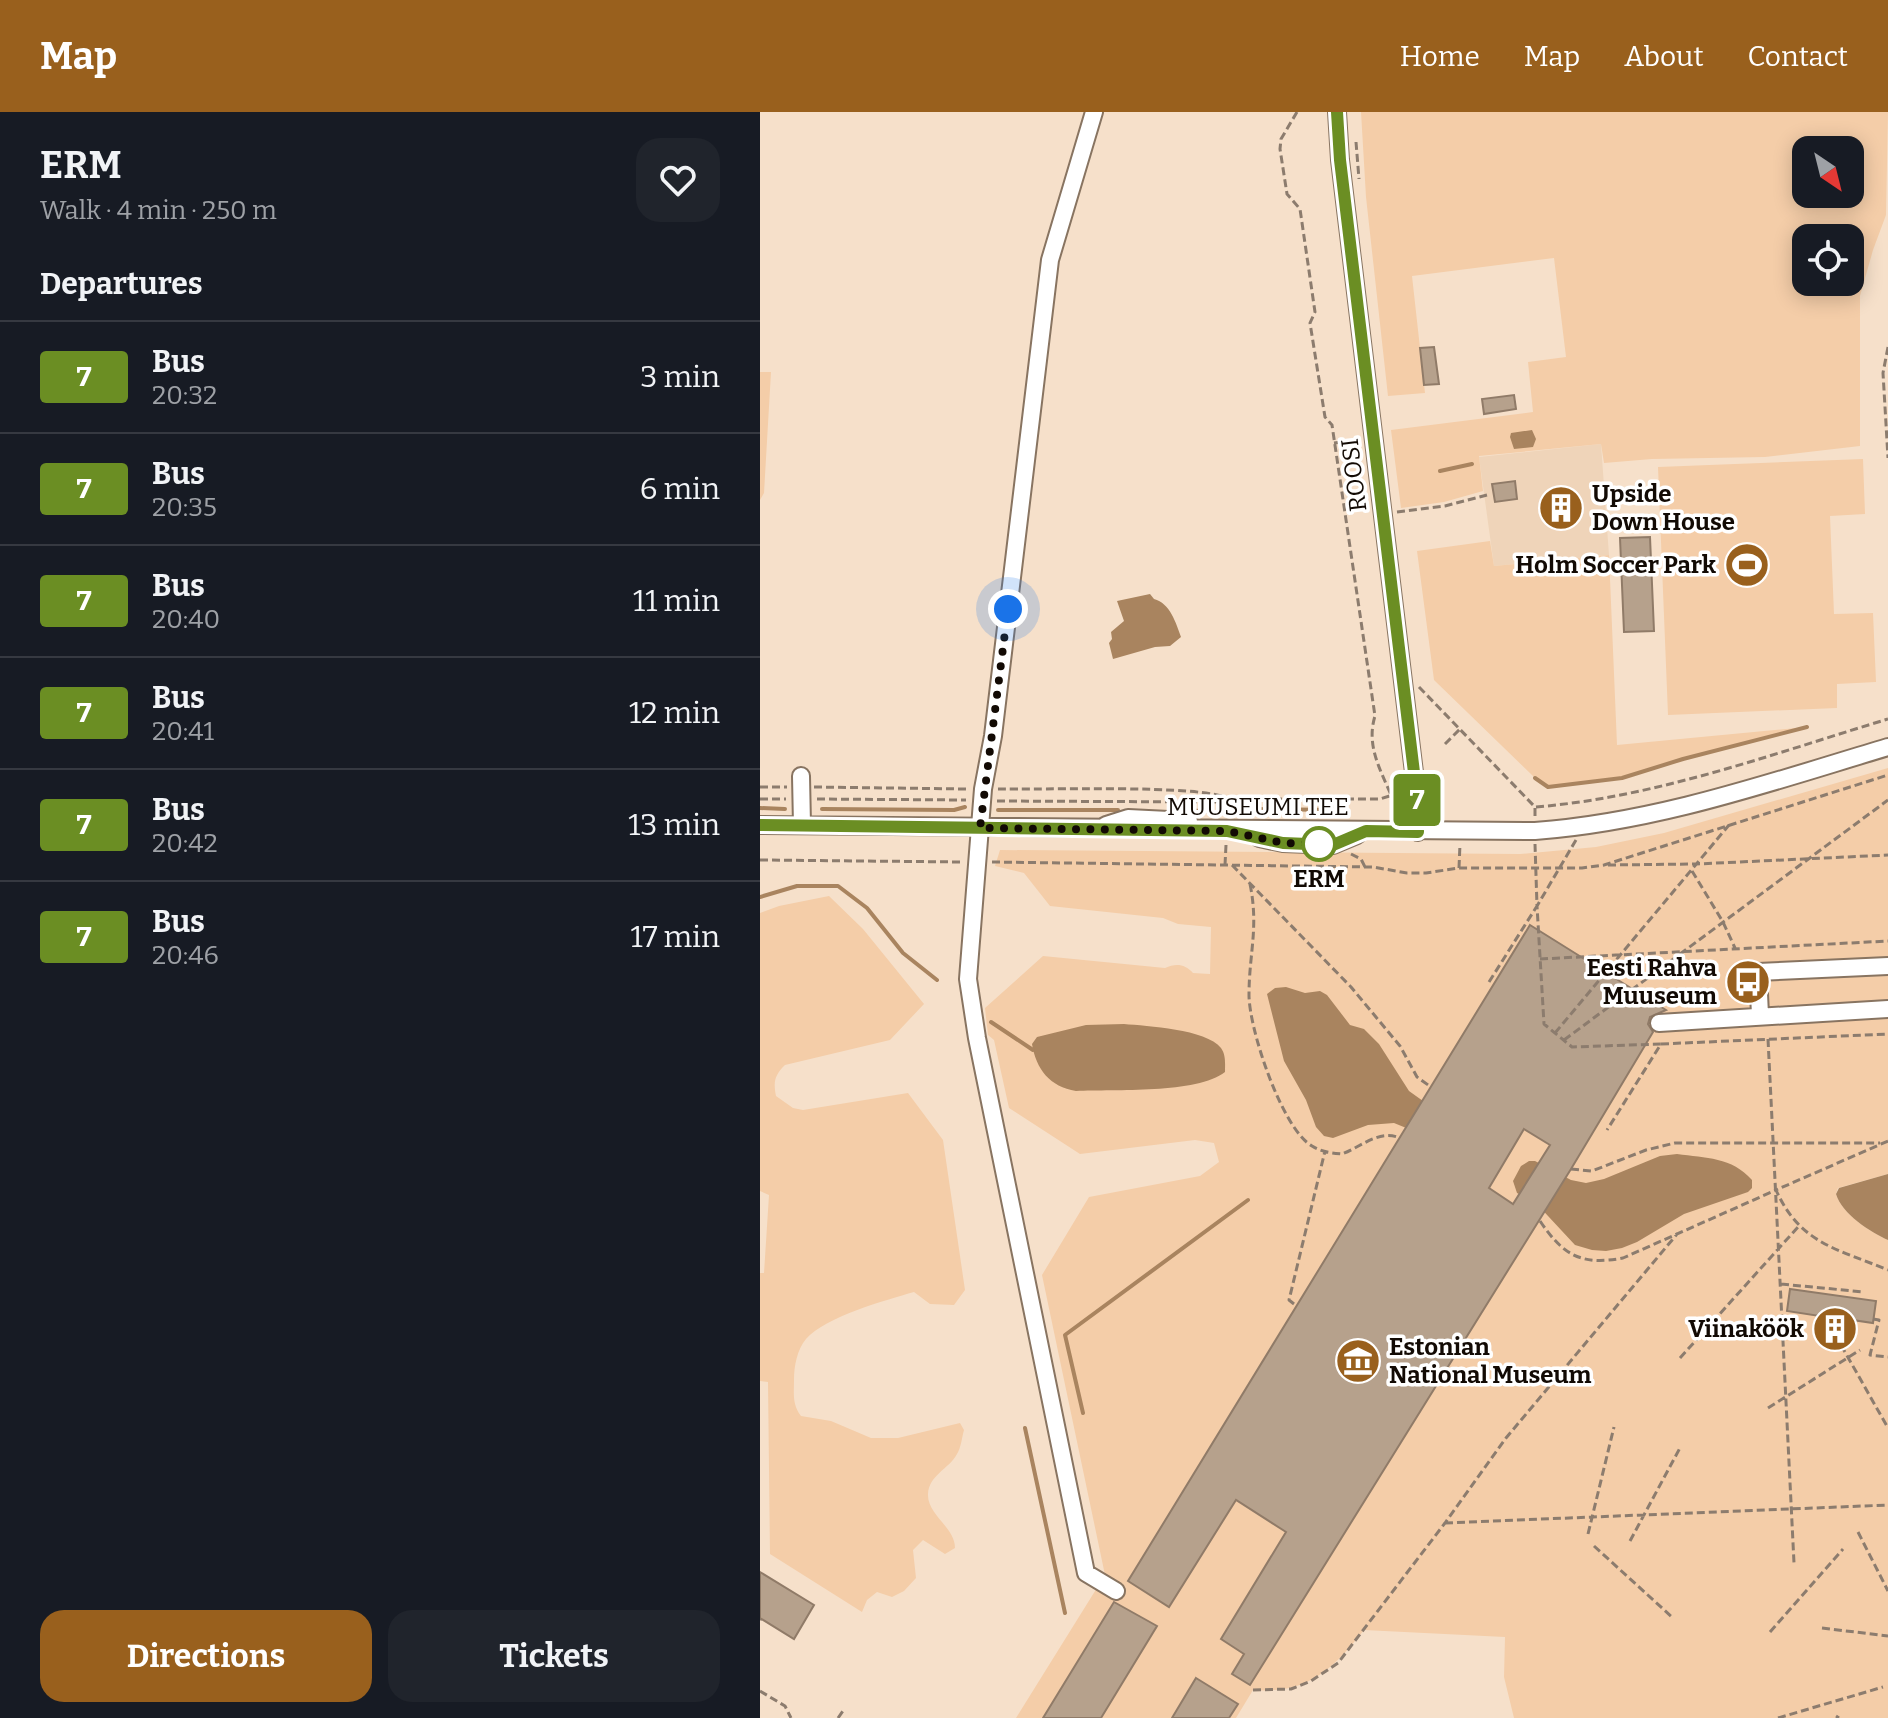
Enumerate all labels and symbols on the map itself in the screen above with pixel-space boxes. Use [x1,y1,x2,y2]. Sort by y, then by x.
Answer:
north arrow [1792,136,1864,208]
street label: ROOSI [1336,437,1372,513]
place label: Upside Down House [1592,480,1735,536]
building icon: Upside Down House [1537,484,1585,532]
sports icon: Holm Soccer Park [1723,541,1771,589]
place label: Holm Soccer Park [1515,551,1717,579]
your location [988,589,1028,629]
line badge: 7 [1391,774,1443,826]
street label: MUUSEUMI TEE [1167,793,1349,821]
marker: ERM [1302,827,1336,861]
place label: ERM [1293,865,1345,893]
place label: Eesti Rahva Muuseum [1586,954,1718,1010]
bus stop icon: Eesti Rahva Muuseum [1724,958,1772,1006]
building icon: Viinaköök [1811,1305,1859,1353]
place label: Viinaköök [1688,1315,1805,1343]
place label: Estonian National Museum [1389,1333,1592,1389]
museum icon: Estonian National Museum [1334,1337,1382,1385]

